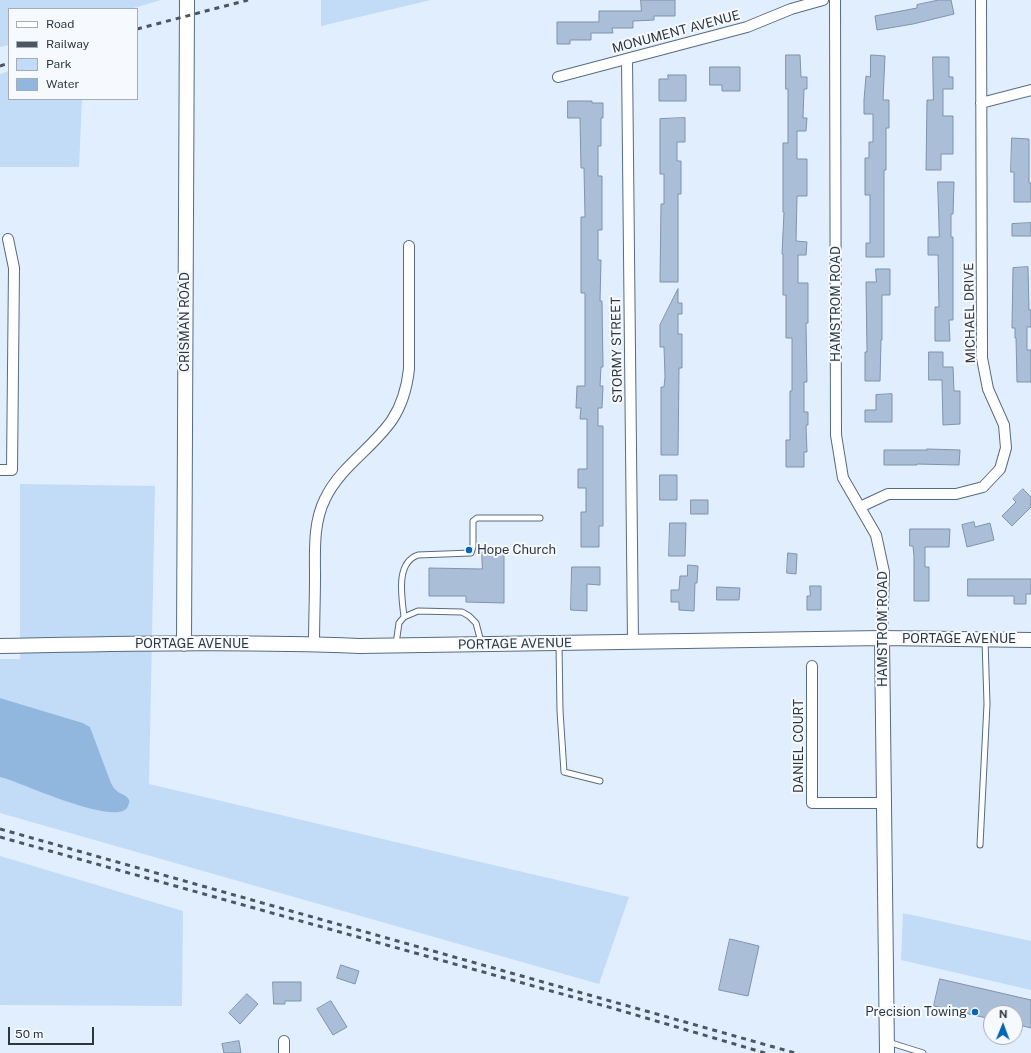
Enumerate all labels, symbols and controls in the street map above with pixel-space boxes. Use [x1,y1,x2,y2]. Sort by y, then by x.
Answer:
street label: MONUMENT AVENUE [610,7,742,57]
legend [8,8,138,100]
text: Road [46,17,74,31]
text: Railway [46,37,89,51]
text: Park [46,57,72,71]
text: Water [46,77,79,91]
street label: HAMSTROM ROAD [828,246,844,362]
street label: MICHAEL DRIVE [961,263,979,363]
street label: CRISMAN ROAD [177,272,193,372]
street label: STORMY STREET [608,297,626,403]
place label: Hope Church [477,542,556,558]
marker: Hope Church [464,545,474,555]
street label: HAMSTROM ROAD [875,571,891,687]
street label: PORTAGE AVENUE [902,631,1016,647]
street label: PORTAGE AVENUE [458,635,572,653]
street label: PORTAGE AVENUE [135,636,249,652]
street label: DANIEL COURT [791,699,807,793]
place label: Precision Towing [865,1004,967,1020]
north arrow [983,1005,1023,1045]
marker: Precision Towing [970,1007,980,1017]
text: N [999,1008,1008,1020]
scale bar [10,1019,96,1045]
text: 50 m [15,1027,43,1041]

